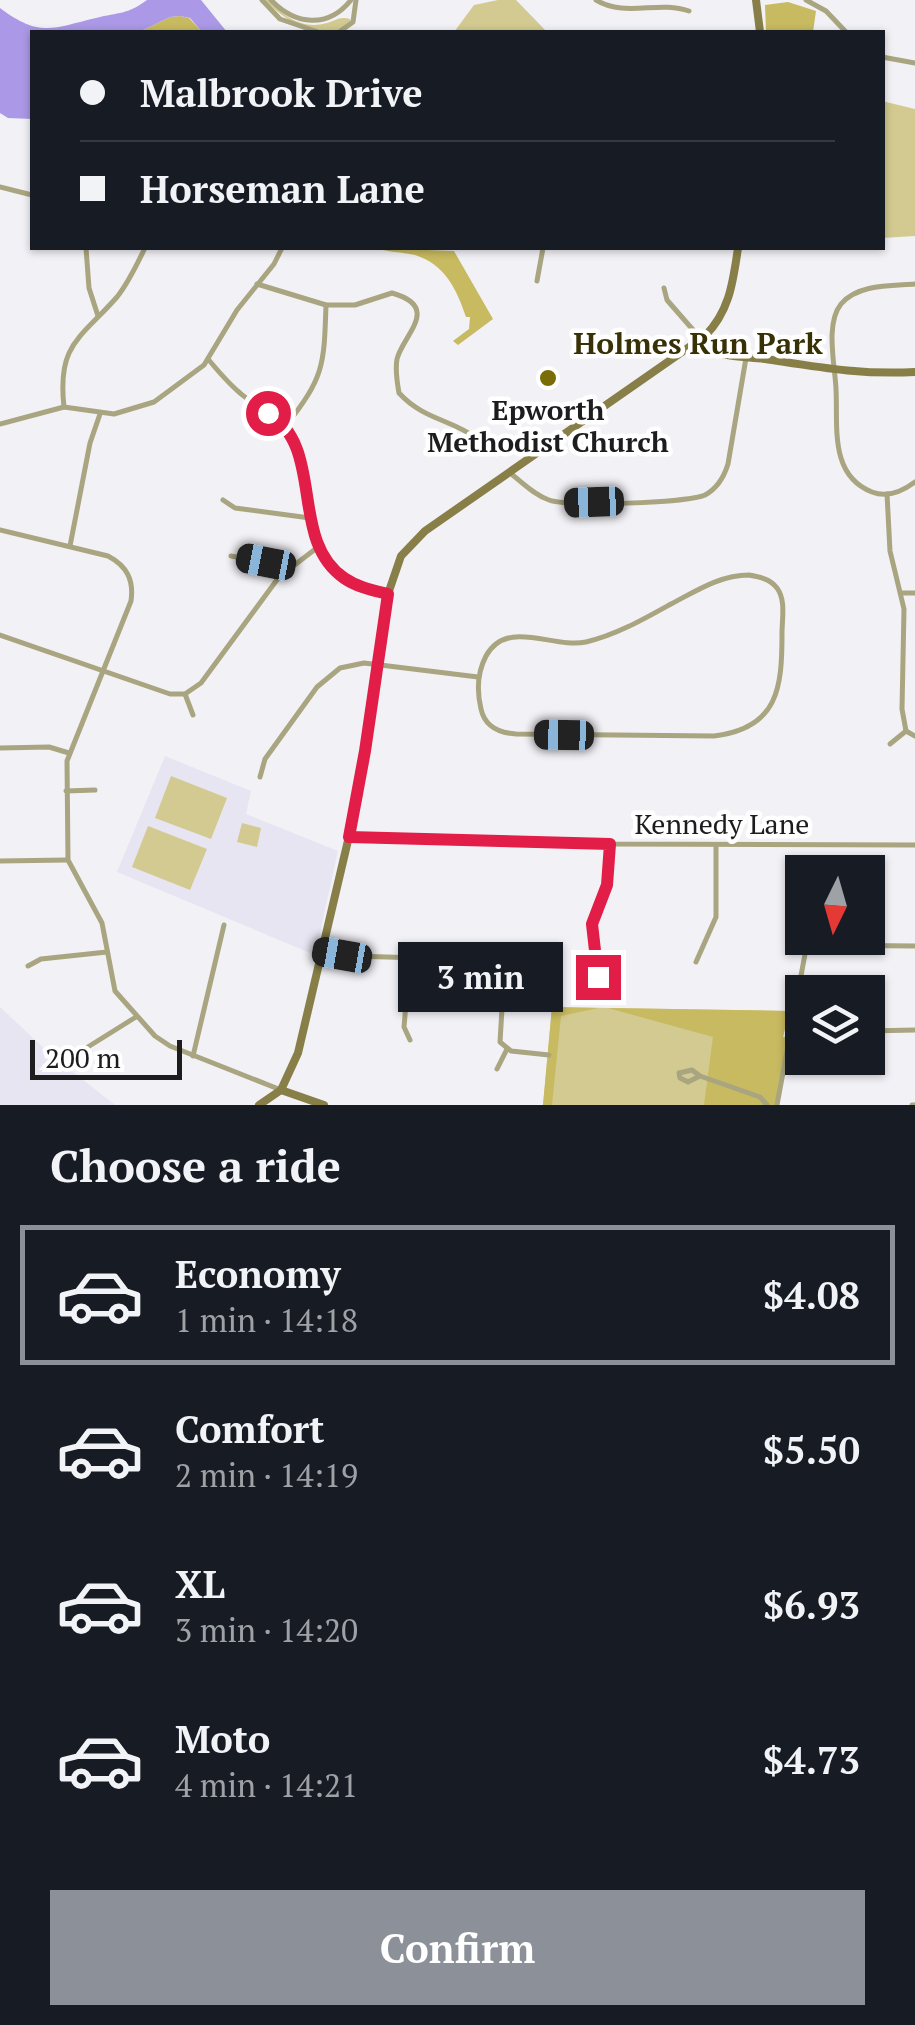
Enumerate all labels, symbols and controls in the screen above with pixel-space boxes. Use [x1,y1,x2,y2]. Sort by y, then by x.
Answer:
text: Malbrook Drive [140,68,423,118]
text: Horseman Lane [140,164,425,214]
district label: Holmes Run Park [573,323,823,363]
marker: Epworth Methodist Church [537,367,559,389]
route start [246,391,291,436]
place label: Epworth Methodist Church [427,391,669,460]
car [563,486,625,518]
car [234,542,298,582]
car [534,719,594,751]
street label: Kennedy Lane [635,805,809,842]
north arrow [785,855,885,955]
map controls [785,855,885,1075]
car [310,935,374,975]
callout: 3 min [398,942,563,1012]
route end [576,955,621,1000]
text: 3 min [437,956,524,998]
button: layers [785,975,885,1075]
scale bar [30,1035,182,1080]
text: 200 m [45,1039,121,1076]
text: Choose a ride [50,1135,341,1195]
text: Economy [175,1249,341,1299]
icon: car [55,1250,145,1340]
text: $4.08 [763,1270,860,1320]
text: 1 min · 14:18 [175,1299,358,1341]
text: Comfort [175,1404,324,1454]
icon: car [55,1405,145,1495]
text: $5.50 [763,1425,860,1475]
text: 2 min · 14:19 [175,1454,358,1496]
text: XL [175,1559,225,1609]
icon: car [55,1560,145,1650]
text: $6.93 [763,1580,860,1630]
text: 3 min · 14:20 [175,1609,358,1651]
text: Moto [175,1714,270,1764]
icon: car [55,1715,145,1805]
text: $4.73 [763,1735,860,1785]
text: 4 min · 14:21 [175,1764,358,1806]
button: Confirm [50,1890,865,2005]

